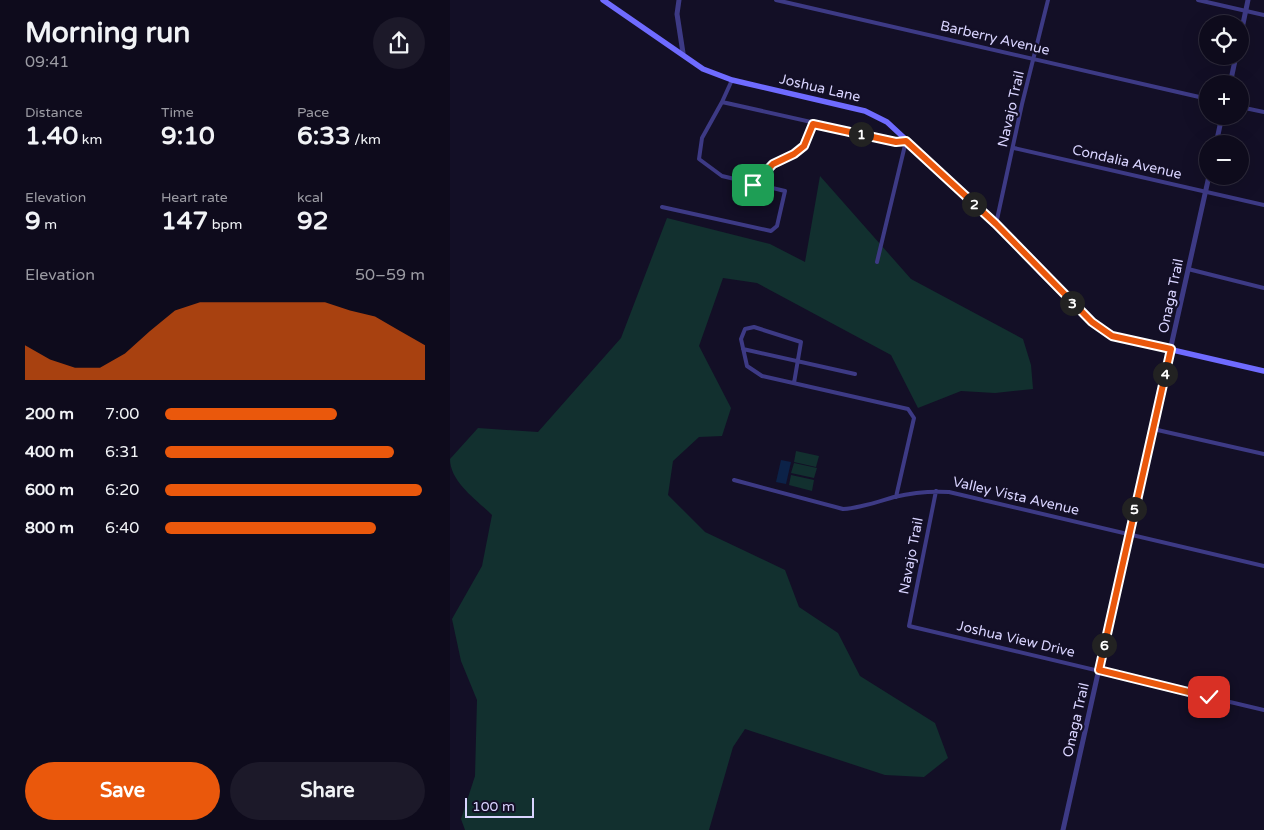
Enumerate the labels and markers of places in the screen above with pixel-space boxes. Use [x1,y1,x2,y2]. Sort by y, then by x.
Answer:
pin: 1 [848,122,874,146]
pin [732,164,774,206]
pin: 2 [962,192,986,216]
pin: 3 [1060,290,1084,316]
pin: 4 [1152,362,1178,386]
pin: 5 [1122,496,1146,522]
pin: 6 [1092,632,1116,658]
pin [1188,676,1230,718]

